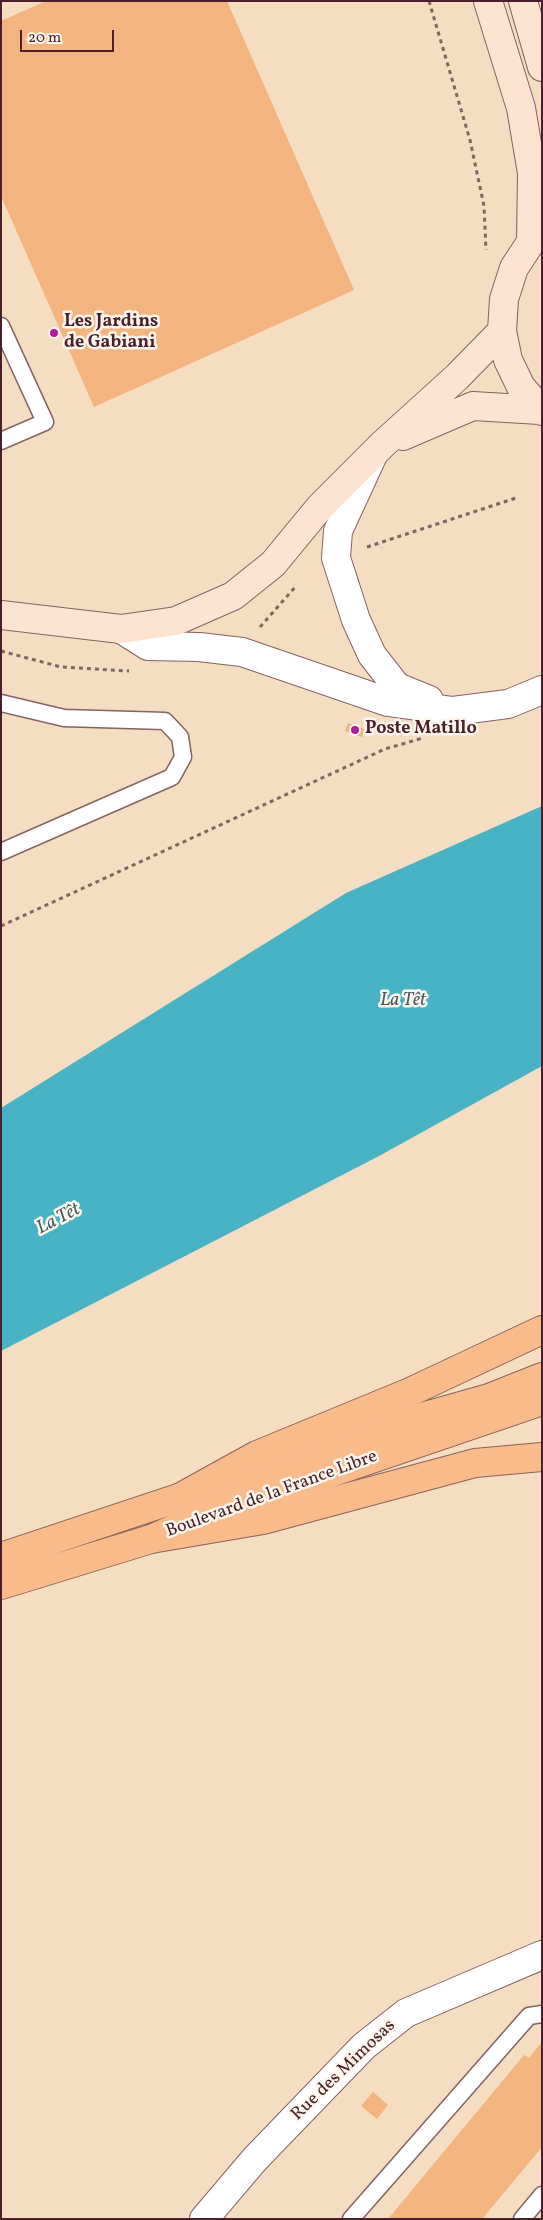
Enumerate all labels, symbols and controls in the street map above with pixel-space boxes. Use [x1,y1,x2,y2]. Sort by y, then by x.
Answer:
scale bar [22,20,116,52]
text: 20 m [28,28,61,49]
place label: Les Jardins de Gabiani [64,312,158,354]
marker: Les Jardins de Gabiani [48,327,60,339]
place label: Poste Matillo [365,719,477,741]
marker: Poste Matillo [349,724,361,736]
water label: La Têt [380,991,426,1013]
water label: La Têt [33,1199,85,1241]
street label: Boulevard de la France Libre [163,1447,381,1543]
street label: Rue des Mimosas [287,2016,401,2126]

